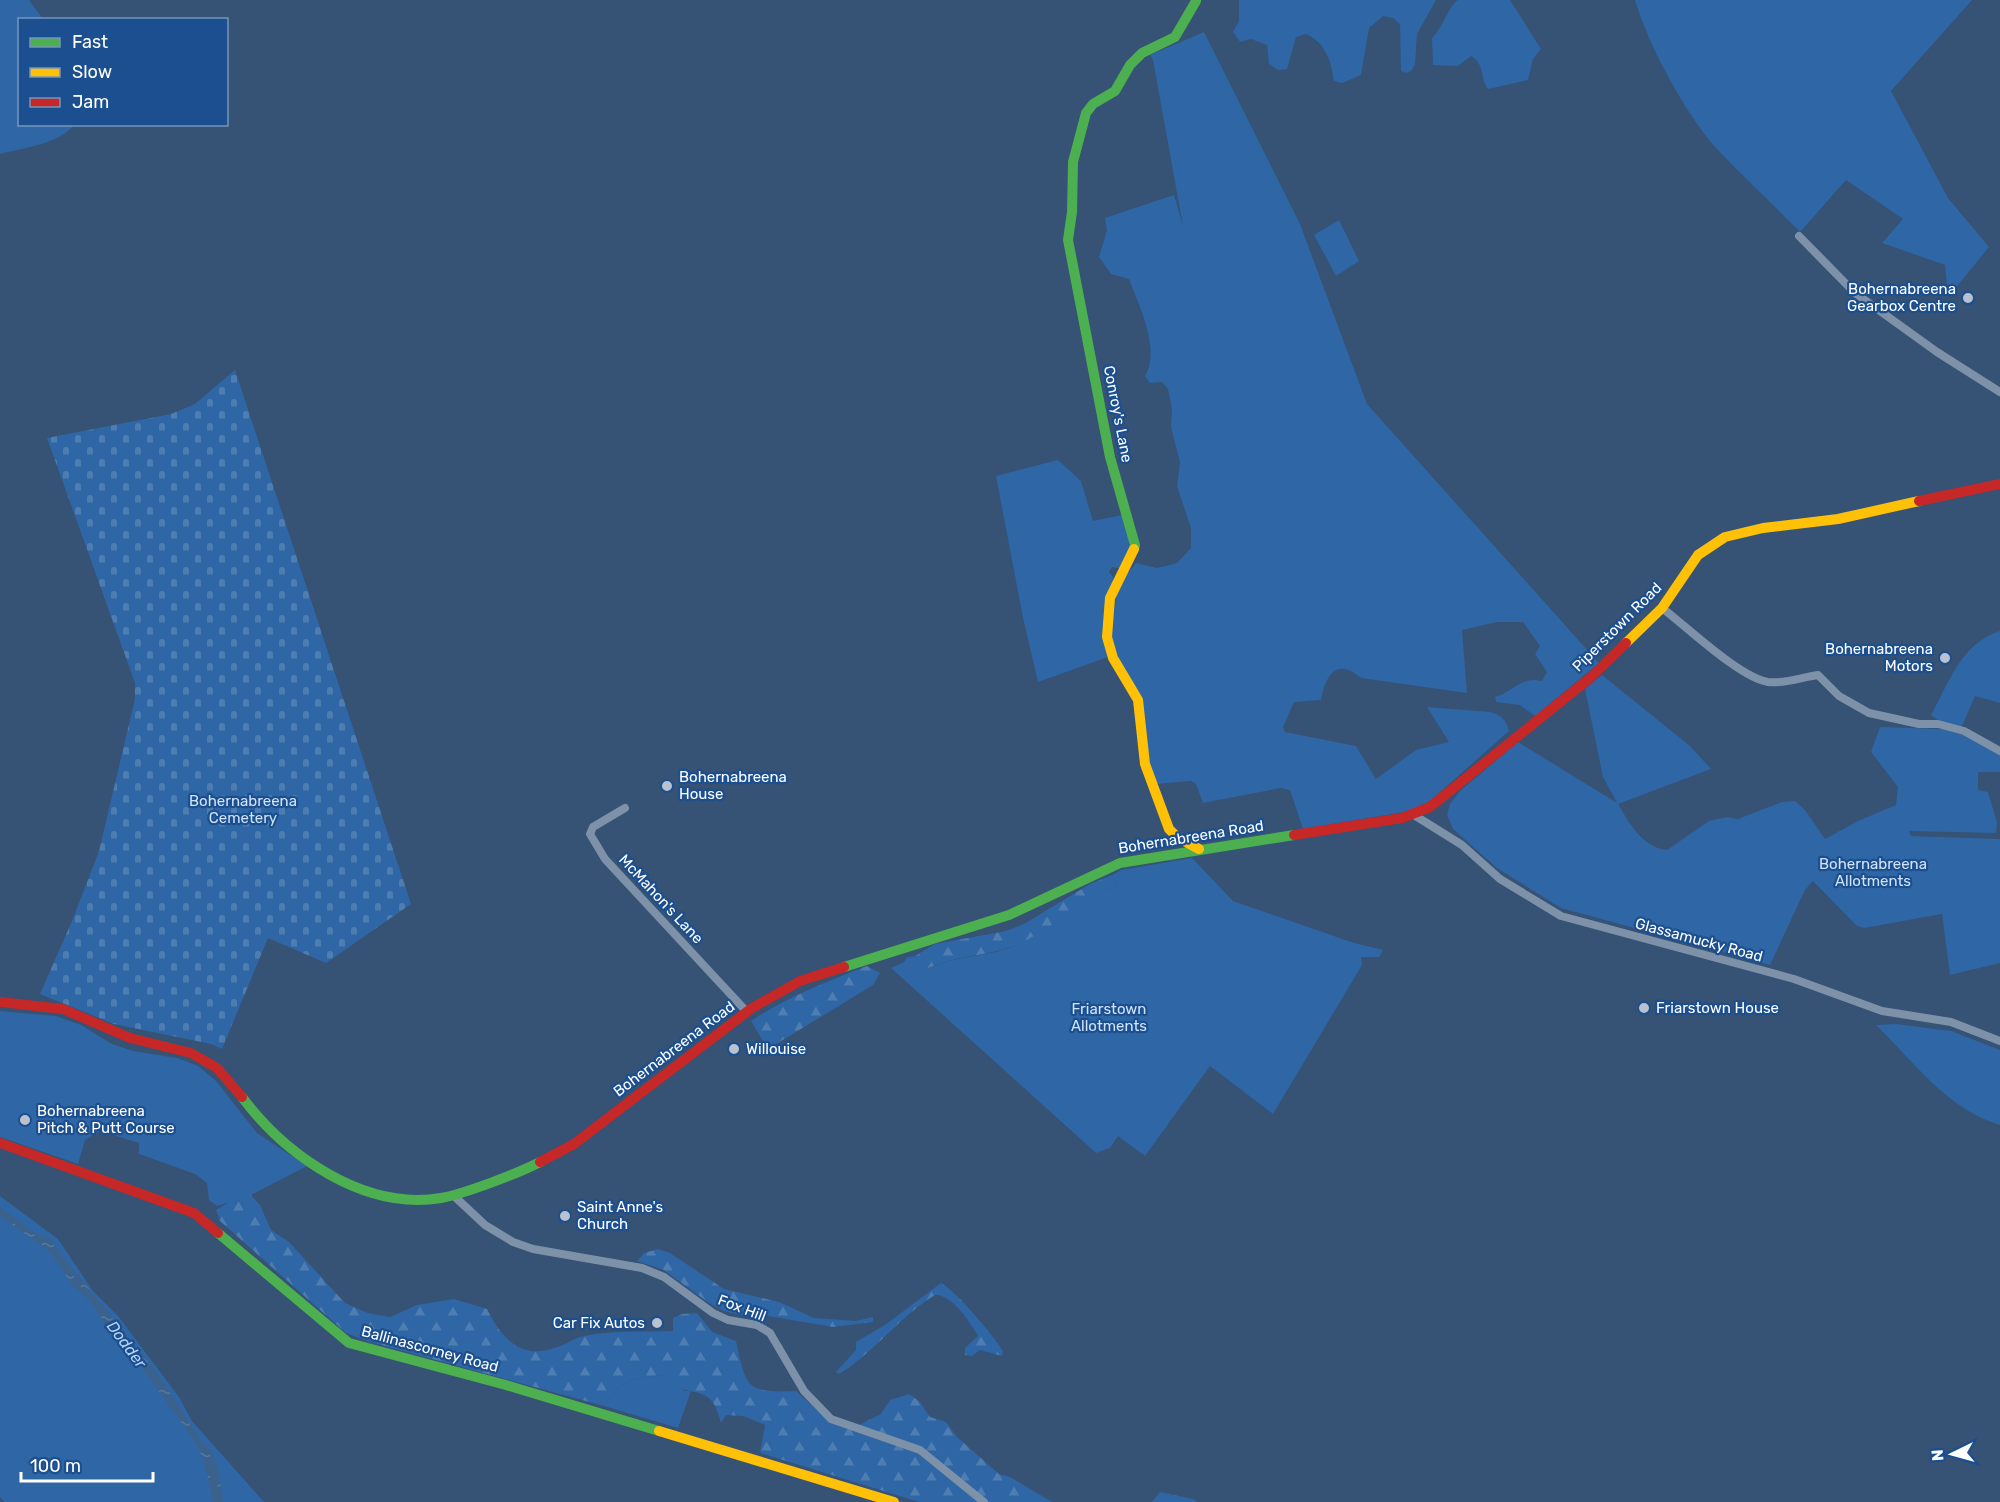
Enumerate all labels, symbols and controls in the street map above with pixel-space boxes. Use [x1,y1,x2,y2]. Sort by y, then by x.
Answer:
legend [18,18,228,126]
text: Fast [72,31,108,53]
text: Slow [72,61,112,83]
text: Jam [72,91,109,113]
place label: Bohernabreena Gearbox Centre [1847,280,1956,315]
marker: Bohernabreena Gearbox Centre [1961,291,1975,305]
street label: Conroy's Lane [1100,364,1136,464]
street label: Piperstown Road [1569,579,1665,675]
place label: Bohernabreena Motors [1825,640,1933,675]
marker: Bohernabreena Motors [1938,651,1952,665]
place label: Bohernabreena House [679,768,787,803]
marker: Bohernabreena House [660,779,674,793]
park label: Bohernabreena Cemetery [189,792,297,827]
street label: Bohernabreena Road [1117,817,1265,857]
street label: McMahon's Lane [615,851,707,947]
park label: Bohernabreena Allotments [1819,855,1927,890]
street label: Glassamucky Road [1633,914,1765,966]
street label: Bohernabreena Road [610,998,738,1100]
place label: Friarstown House [1656,999,1779,1017]
park label: Friarstown Allotments [1071,1000,1147,1035]
marker: Friarstown House [1637,1001,1651,1015]
place label: Willouise [746,1040,806,1058]
marker: Willouise [727,1042,741,1056]
place label: Bohernabreena Pitch & Putt Course [37,1102,175,1137]
marker: Bohernabreena Pitch & Putt Course [18,1113,32,1127]
place label: Saint Anne's Church [577,1198,664,1233]
marker: Saint Anne's Church [558,1209,572,1223]
street label: Fox Hill [715,1291,769,1325]
place label: Car Fix Autos [553,1314,645,1332]
marker: Car Fix Autos [650,1316,664,1330]
water label: Dodder [103,1317,151,1372]
street label: Ballinascorney Road [360,1322,500,1376]
north arrow [1922,1424,1982,1484]
scale bar [21,1445,153,1483]
text: N [1928,1449,1948,1462]
text: 100 m [30,1455,81,1477]

